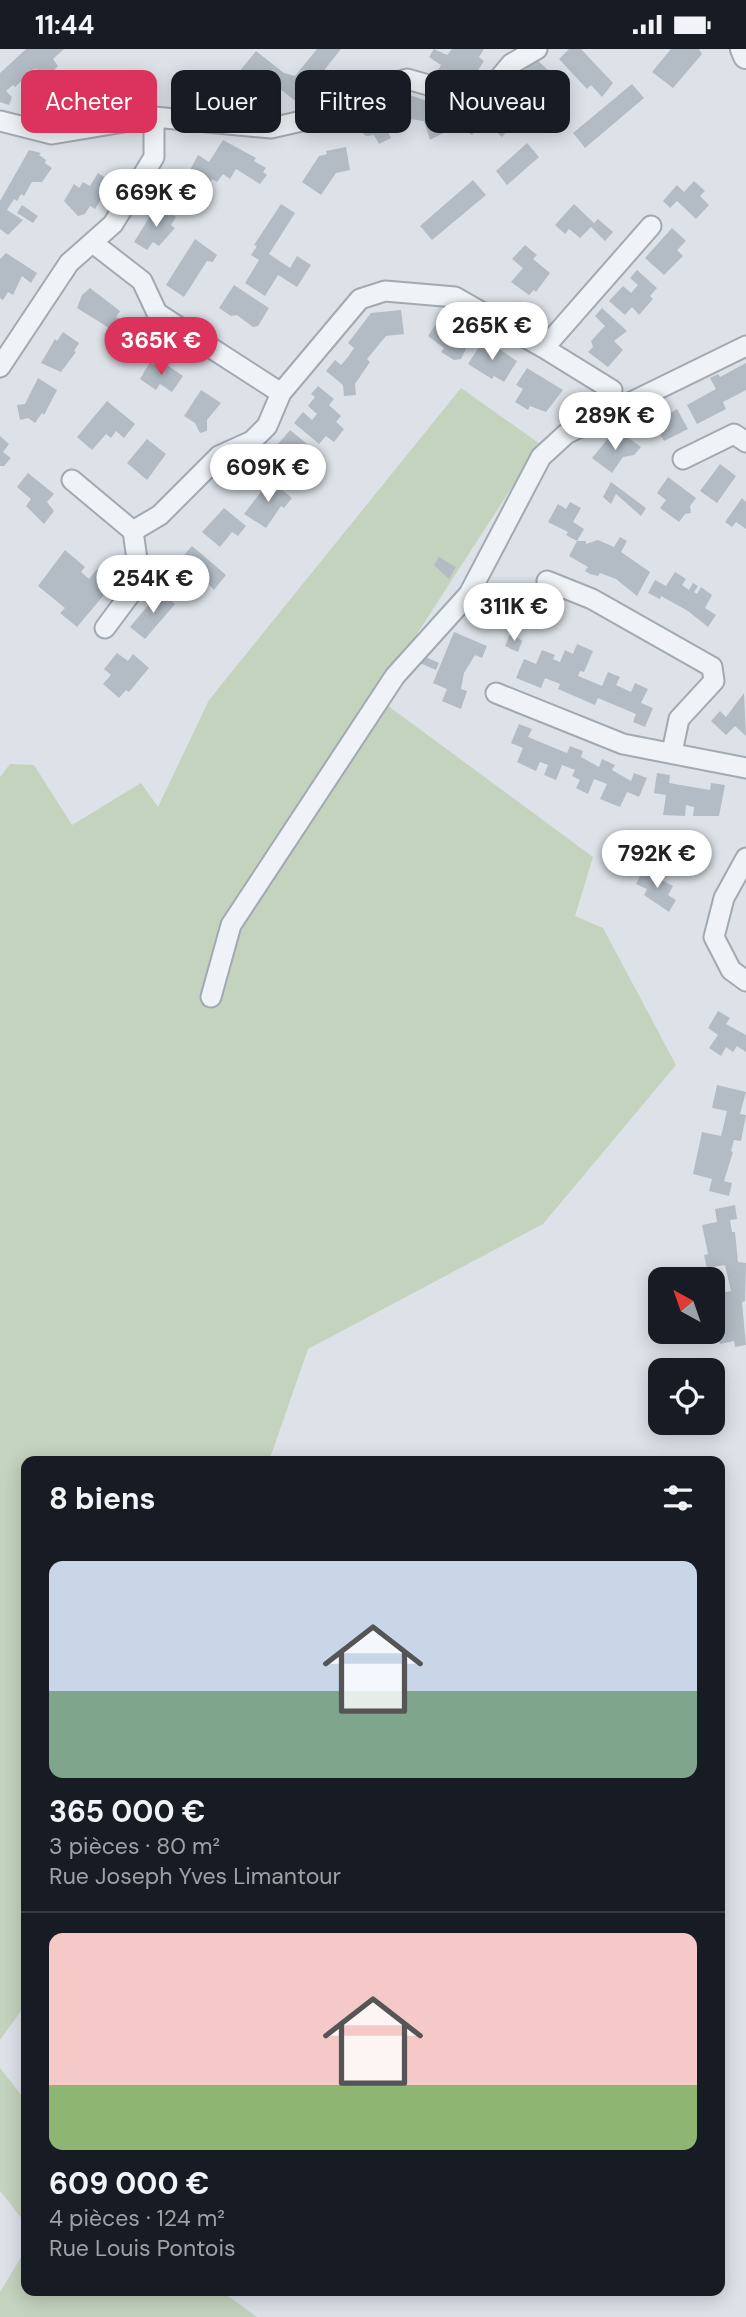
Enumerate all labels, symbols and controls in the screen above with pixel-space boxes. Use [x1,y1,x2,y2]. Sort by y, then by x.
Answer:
text: 11:44 [35,8,94,42]
chip: Acheter [21,70,157,133]
chip: Louer [171,70,281,133]
chip: Filtres [295,70,411,133]
chip: Nouveau [425,70,570,133]
pin: 669K € [99,169,213,229]
text: 669K € [115,177,197,207]
pin: 265K € [435,303,549,362]
text: 265K € [452,310,532,340]
pin: 365K € [104,317,218,377]
text: 365K € [121,325,201,355]
pin: 289K € [558,393,672,452]
text: 289K € [575,400,655,430]
pin: 609K € [211,445,325,504]
text: 609K € [226,452,310,482]
pin: 254K € [96,555,210,615]
text: 254K € [112,563,194,593]
pin: 311K € [457,583,571,643]
text: 311K € [479,591,549,621]
pin: 792K € [600,831,714,890]
text: 792K € [618,838,696,868]
north arrow [648,1267,724,1344]
map controls [648,1267,725,1435]
button: locate [648,1358,725,1435]
text: 8 biens [49,1479,155,1518]
icon: filters [659,1479,697,1517]
icon: home [310,1606,436,1732]
text: 365 000 € [49,1792,205,1831]
text: 3 pièces · 80 m² [49,1831,220,1861]
text: Rue Joseph Yves Limantour [49,1861,341,1891]
icon: home [310,1978,436,2104]
text: 609 000 € [49,2164,209,2203]
text: 4 pièces · 124 m² [49,2203,225,2233]
text: Rue Louis Pontois [49,2233,236,2263]

